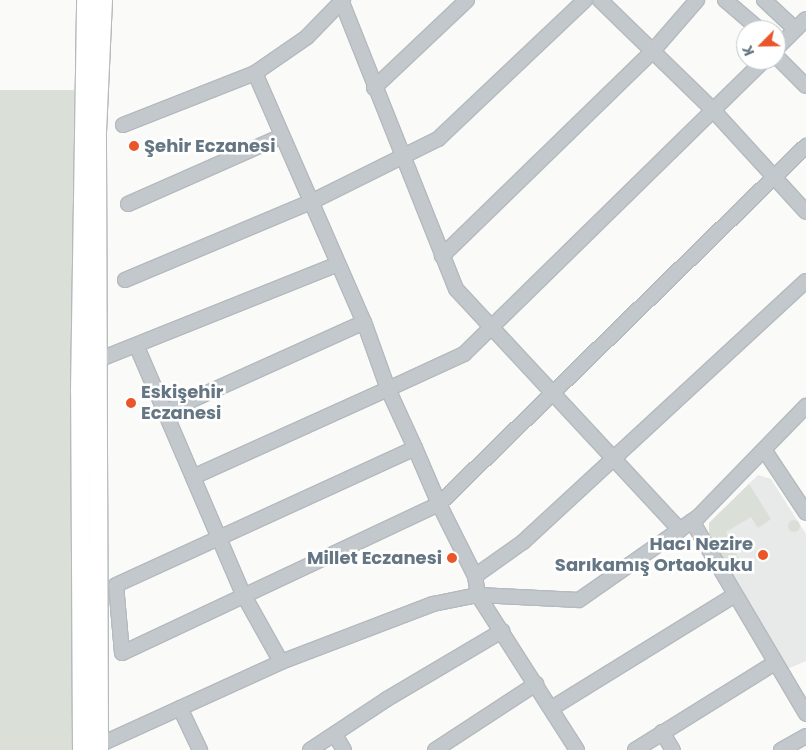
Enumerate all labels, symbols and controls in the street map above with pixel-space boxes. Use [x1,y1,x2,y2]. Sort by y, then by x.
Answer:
north arrow [736,20,786,70]
text: K [737,42,759,59]
place label: Şehir Eczanesi [144,135,275,157]
marker: Şehir Eczanesi [128,140,140,152]
place label: Eskişehir Eczanesi [141,382,223,424]
marker: Eskişehir Eczanesi [125,397,137,409]
place label: Hacı Nezire Sarıkamış Ortaokuku [555,534,753,576]
place label: Millet Eczanesi [307,547,442,569]
marker: Hacı Nezire Sarıkamış Ortaokuku [757,549,769,561]
marker: Millet Eczanesi [446,552,458,564]

